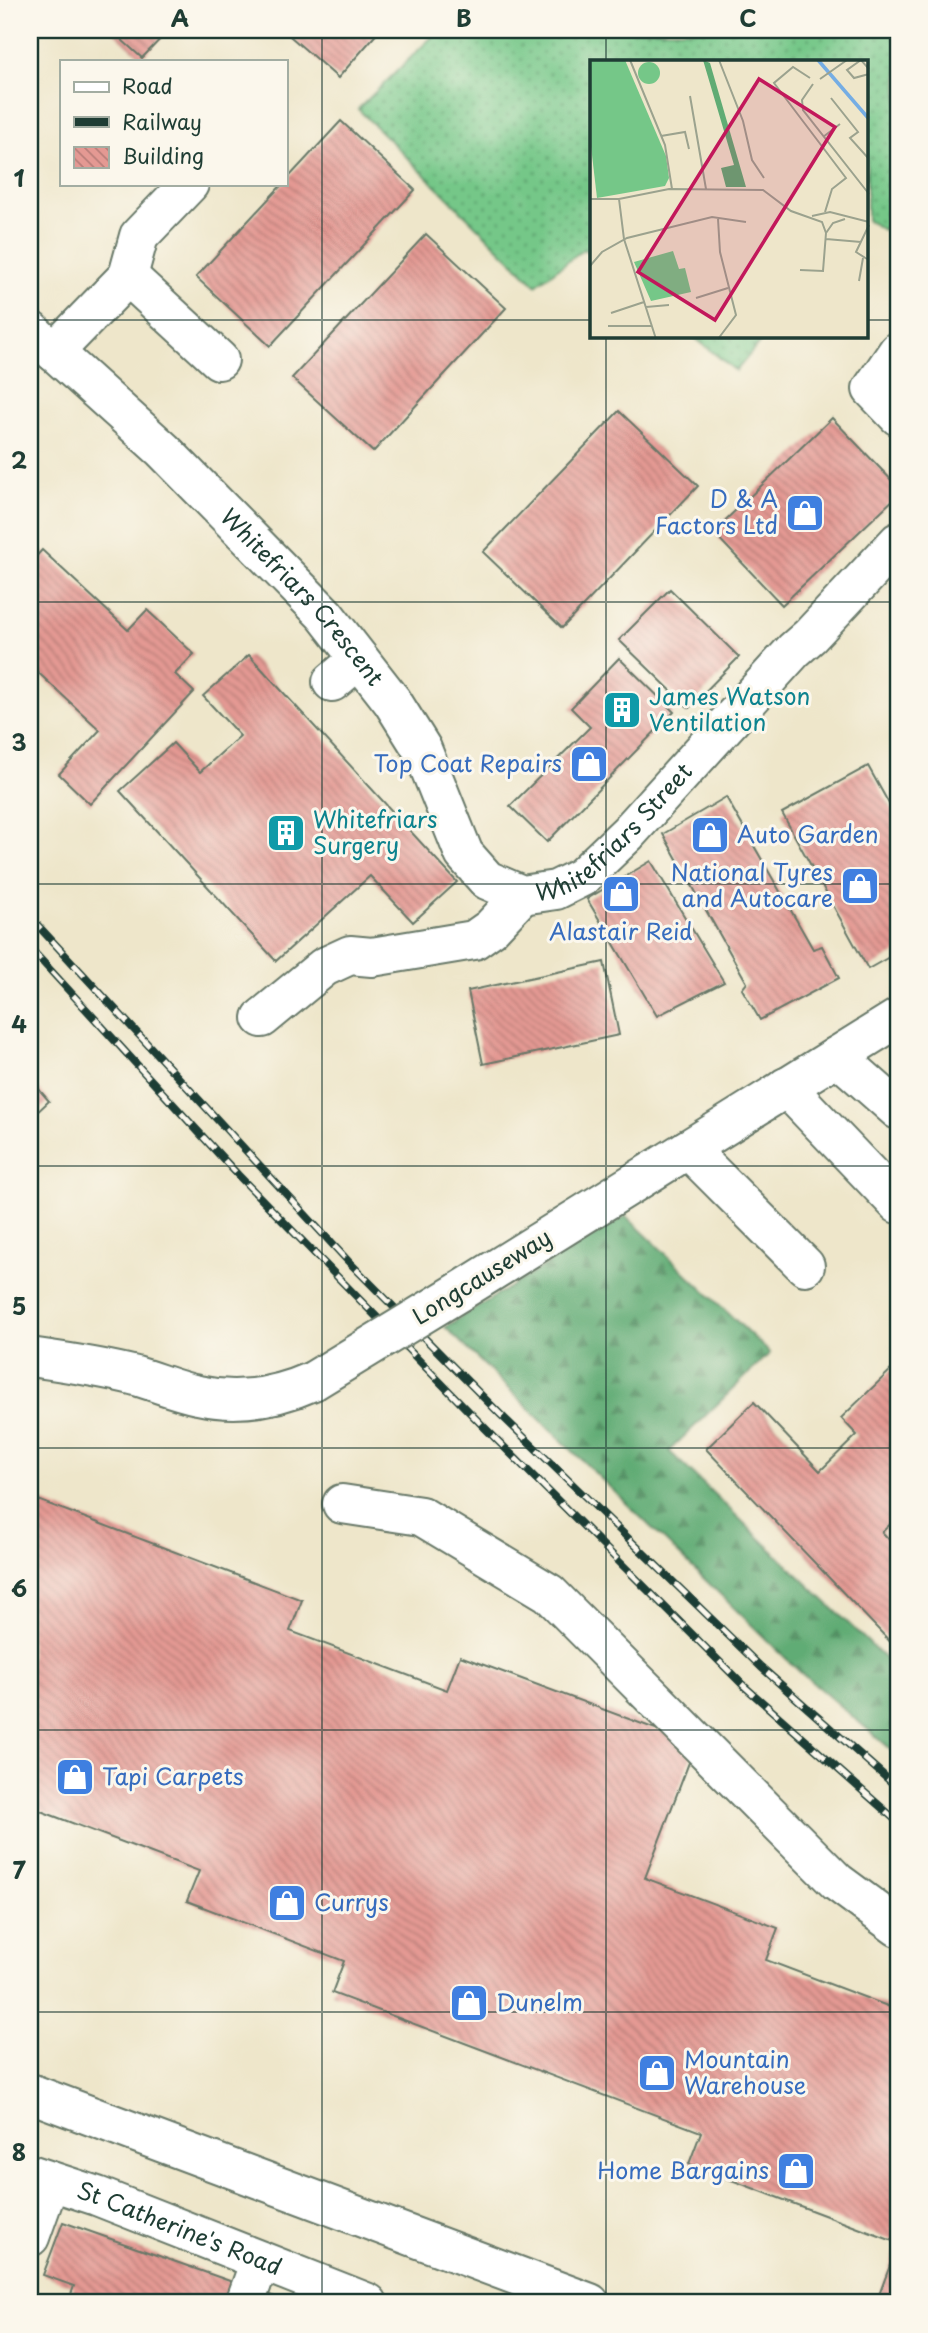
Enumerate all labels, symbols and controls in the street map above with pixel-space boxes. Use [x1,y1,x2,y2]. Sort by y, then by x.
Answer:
text: A [171,0,189,35]
text: B [456,0,472,35]
text: C [739,0,757,35]
legend [60,60,287,186]
inset map [590,60,869,338]
text: Road [122,69,173,101]
text: Railway [122,105,202,137]
text: Building [122,139,204,171]
text: 1 [14,160,25,195]
text: 2 [11,442,27,477]
place label: D & A Factors Ltd [655,481,778,542]
shop icon: D & A Factors Ltd [784,492,826,534]
street label: Whitefriars Crescent [213,500,393,693]
place label: James Watson Ventilation [649,678,810,739]
building icon: James Watson Ventilation [601,689,643,731]
text: 3 [11,724,27,759]
shop icon: Top Coat Repairs [568,743,610,785]
place label: Top Coat Repairs [373,745,562,780]
street label: Whitefriars Street [533,754,700,909]
place label: Whitefriars Surgery [313,801,437,862]
building icon: Whitefriars Surgery [265,812,307,854]
shop icon: Auto Garden [689,814,731,856]
place label: Auto Garden [737,816,879,851]
place label: National Tyres and Autocare [671,854,833,915]
shop icon: National Tyres and Autocare [839,865,881,907]
shop icon: Alastair Reid [600,873,642,915]
place label: Alastair Reid [549,913,693,948]
text: 4 [11,1006,27,1041]
street label: Longcauseway [405,1219,558,1332]
text: 5 [12,1288,26,1323]
text: 6 [11,1570,27,1605]
shop icon: Tapi Carpets [54,1756,96,1798]
place label: Tapi Carpets [102,1758,244,1793]
text: 7 [12,1852,26,1887]
shop icon: Currys [266,1882,308,1924]
place label: Currys [314,1884,389,1919]
shop icon: Dunelm [448,1982,490,2024]
place label: Dunelm [496,1984,583,2019]
place label: Mountain Warehouse [684,2041,806,2102]
shop icon: Mountain Warehouse [636,2052,678,2094]
text: 8 [12,2134,26,2169]
shop icon: Home Bargains [775,2150,817,2192]
place label: Home Bargains [597,2152,769,2187]
street label: St Catherine's Road [73,2172,287,2283]

